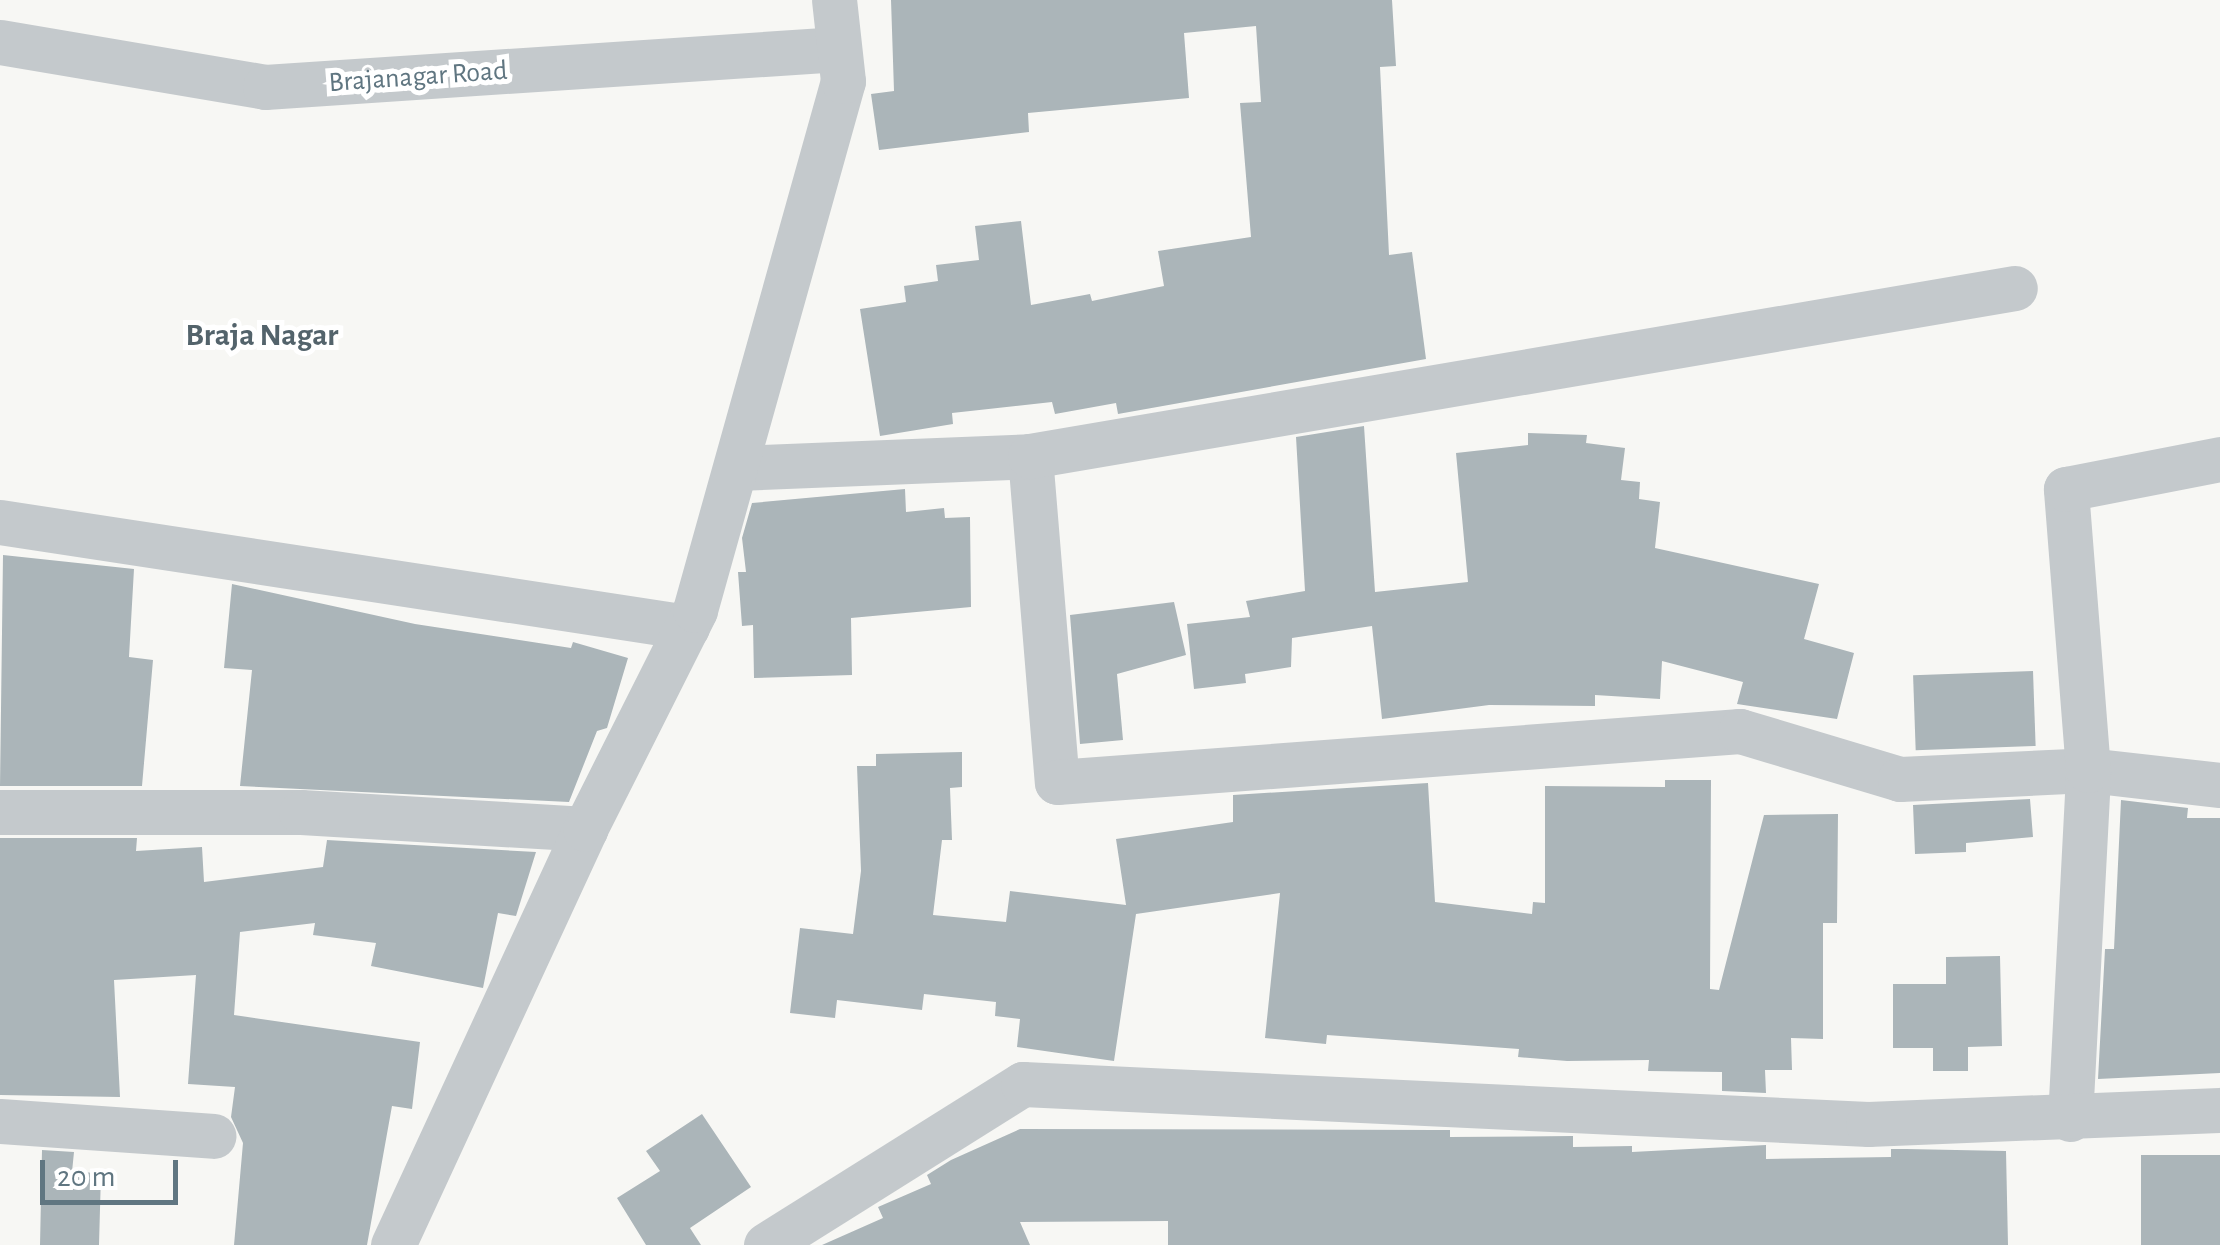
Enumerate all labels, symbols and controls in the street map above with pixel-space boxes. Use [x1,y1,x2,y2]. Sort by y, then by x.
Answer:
street label: Brajanagar Road [327,54,509,100]
district label: Braja Nagar [186,316,338,354]
scale bar [45,1140,182,1202]
text: 20 m [57,1162,115,1192]

